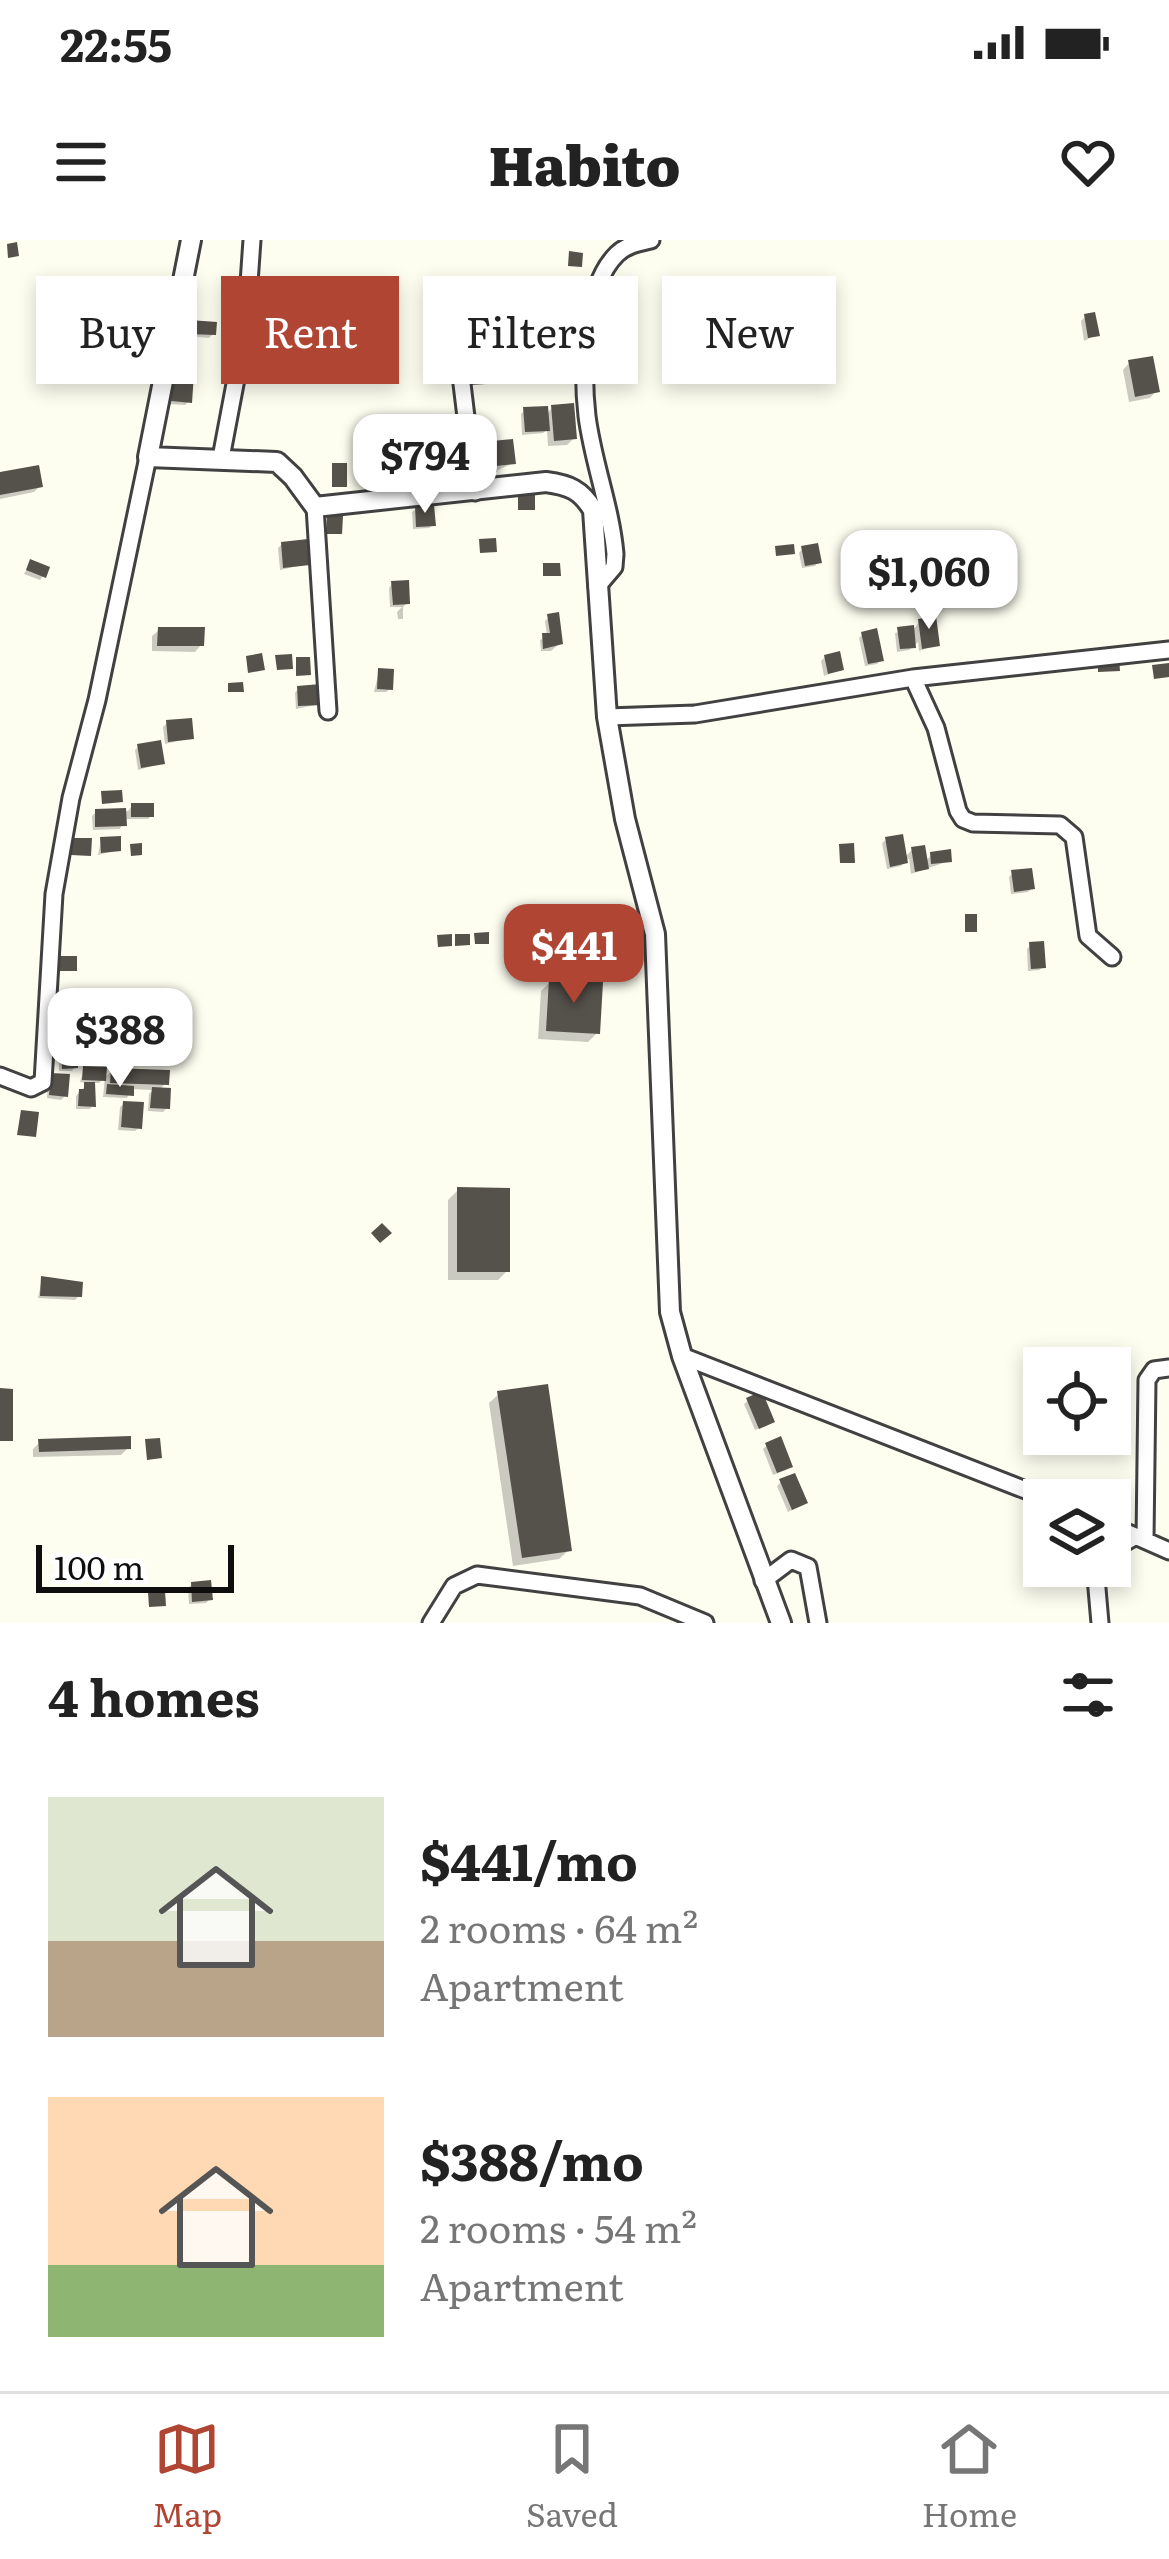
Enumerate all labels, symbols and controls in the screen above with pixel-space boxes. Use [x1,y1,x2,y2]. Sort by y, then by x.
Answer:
text: 22:55 [60,9,172,76]
text: Habito [489,122,680,203]
icon: menu [48,129,114,195]
icon: heart [1055,129,1121,195]
chip: Buy [36,276,197,384]
chip: Rent [221,276,399,384]
chip: Filters [423,276,638,384]
chip: New [662,276,836,384]
pin: $794 [354,414,496,516]
text: $794 [380,424,470,482]
pin: $1,060 [831,530,1027,632]
text: $1,060 [868,540,990,598]
pin: $441 [503,904,645,1006]
text: $441 [531,914,617,972]
pin: $388 [49,988,191,1090]
text: $388 [75,998,165,1056]
map controls [1023,1347,1131,1587]
button: locate [1023,1347,1131,1455]
button: layers [1023,1479,1131,1587]
scale bar [36,1539,234,1592]
text: 100 m [54,1541,144,1590]
text: 4 homes [48,1657,260,1733]
icon: filters [1055,1662,1121,1728]
text: $441/mo [420,1821,638,1897]
icon: home [144,1845,288,1989]
text: 2 rooms · 64 m² [420,1897,698,1955]
text: Apartment [420,1955,624,2013]
text: $388/mo [420,2121,644,2197]
icon: home [144,2145,288,2289]
text: 2 rooms · 54 m² [420,2197,697,2255]
text: Apartment [420,2255,624,2313]
tab: Map [152,2416,222,2537]
tab: Saved [526,2416,618,2537]
tab: Home [922,2416,1017,2537]

